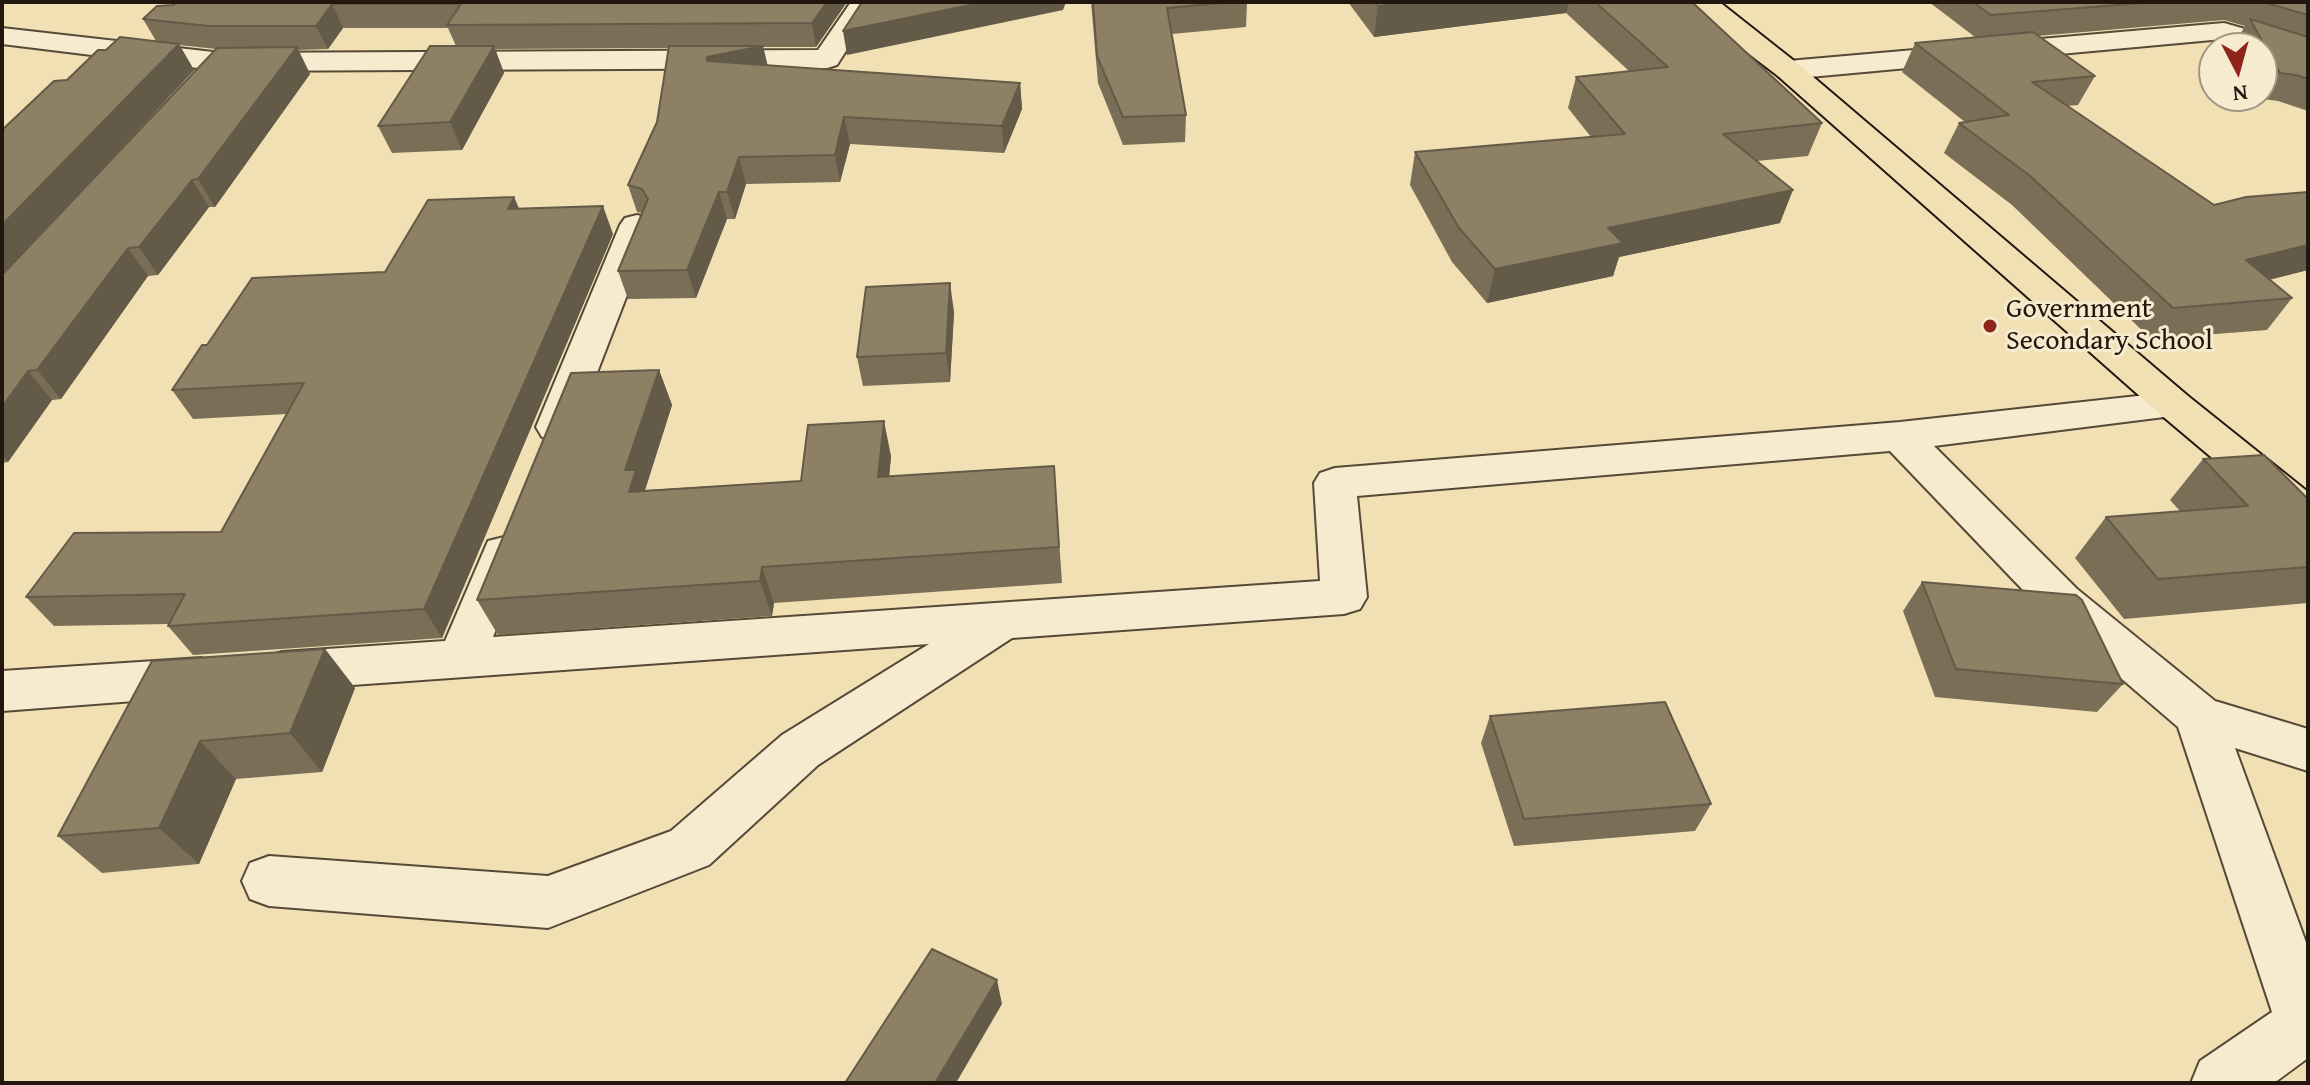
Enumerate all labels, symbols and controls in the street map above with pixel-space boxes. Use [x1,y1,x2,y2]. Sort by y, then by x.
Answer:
north arrow [2198,32,2278,112]
text: N [2231,77,2249,111]
place label: Government Secondary School [2006,293,2213,359]
marker: Government Secondary School [1981,317,1999,335]

